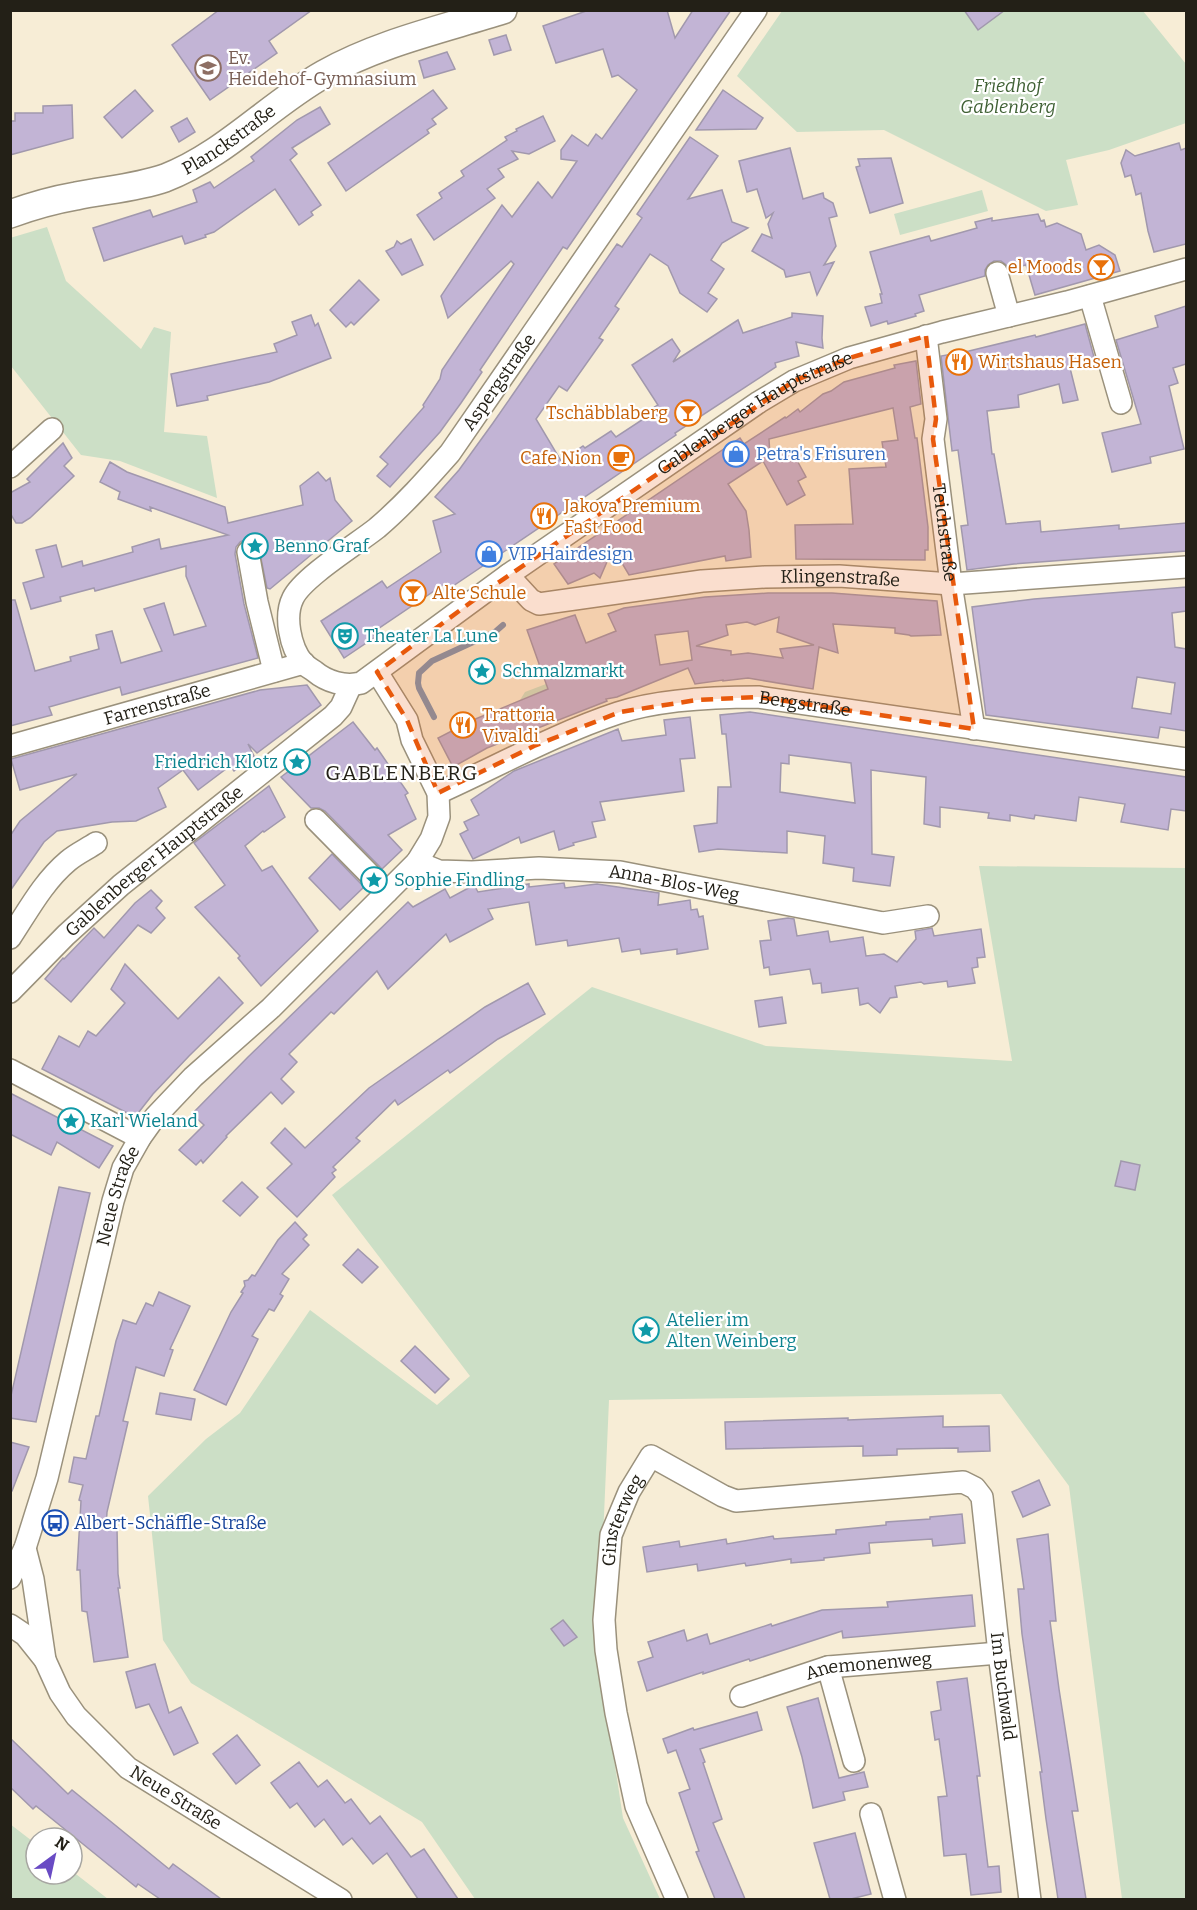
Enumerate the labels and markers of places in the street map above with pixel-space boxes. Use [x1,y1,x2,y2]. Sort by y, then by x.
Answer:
place label: Ev. Heidehof-Gymnasium [228,47,416,90]
school or university icon: Ev. Heidehof-Gymnasium [193,53,223,83]
bar icon: el Moods [1086,252,1116,282]
place label: el Moods [1008,256,1082,278]
restaurant icon: Wirtshaus Hasen [944,347,974,377]
place label: Wirtshaus Hasen [978,351,1123,373]
bar icon: Tschäbblaberg [673,398,703,428]
place label: Tschäbblaberg [546,402,668,424]
shop icon: Petra's Frisuren [721,439,751,469]
cafe icon: Cafe Nion [606,443,636,473]
place label: Petra's Frisuren [756,443,887,465]
place label: Cafe Nion [520,447,603,469]
place label: Jakova Premium Fast Food [563,495,700,538]
restaurant icon: Jakova Premium Fast Food [529,501,559,531]
place icon: Benno Graf [240,531,270,561]
place label: Benno Graf [274,535,370,557]
shop icon: VIP Hairdesign [474,539,504,569]
place label: VIP Hairdesign [508,543,634,565]
bar icon: Alte Schule [398,578,428,608]
place label: Alte Schule [432,582,526,604]
theatre icon: Theater La Lune [330,621,360,651]
place label: Theater La Lune [364,625,498,647]
place icon: Schmalzmarkt [467,656,497,686]
place label: Schmalzmarkt [502,660,625,682]
place label: Trattoria Vivaldi [482,704,555,747]
restaurant icon: Trattoria Vivaldi [448,710,478,740]
place icon: Friedrich Klotz [282,747,312,777]
place label: Friedrich Klotz [154,751,278,773]
place icon: Sophie Findling [359,865,389,895]
place label: Sophie Findling [394,869,525,891]
place icon: Karl Wieland [56,1106,86,1136]
place label: Karl Wieland [90,1110,198,1132]
place label: Atelier im Alten Weinberg [666,1309,796,1352]
place icon: Atelier im Alten Weinberg [631,1315,661,1345]
bus stop icon: Albert-Schäffle-Straße [40,1508,70,1538]
place label: Albert-Schäffle-Straße [74,1512,267,1534]

